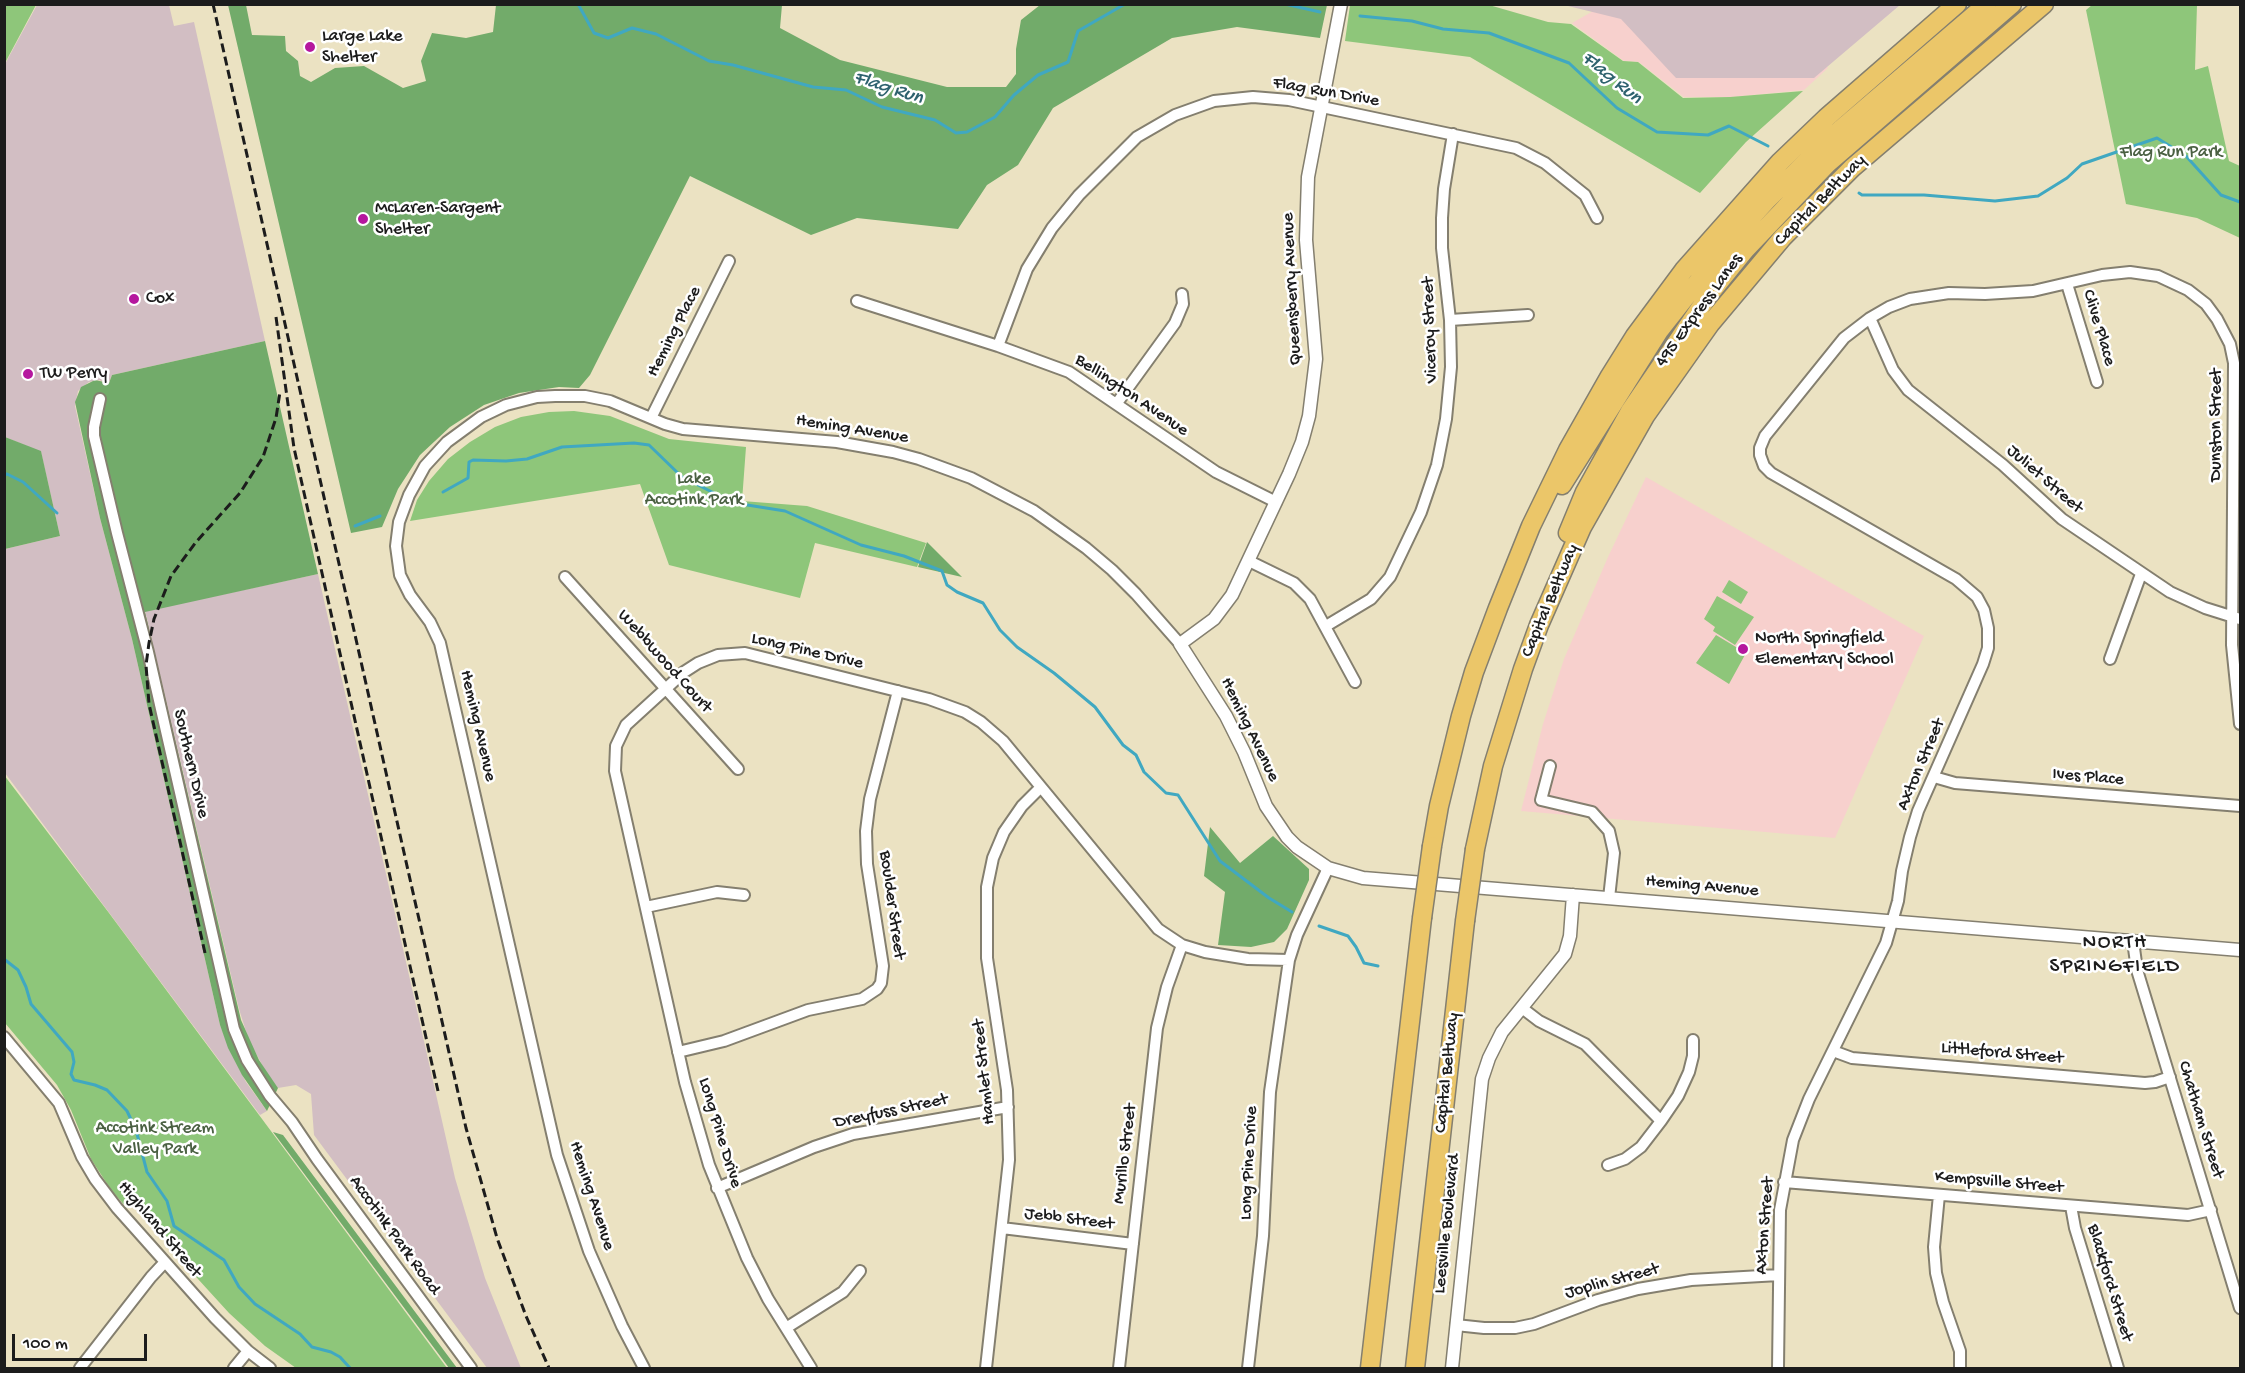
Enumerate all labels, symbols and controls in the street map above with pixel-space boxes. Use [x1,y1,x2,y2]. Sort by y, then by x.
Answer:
place label: Large Lake Shelter [322,26,403,68]
marker: Large Lake Shelter [303,40,317,54]
water label: Flag Run [1576,47,1646,111]
water label: Flag Run [850,67,926,111]
street label: Flag Run Drive [1271,73,1381,113]
park label: Flag Run Park [2120,142,2222,164]
street label: Capital Beltway [1771,151,1871,251]
place label: McLaren-Sargent Shelter [375,198,500,240]
marker: McLaren-Sargent Shelter [356,212,370,226]
street label: Queensberry Avenue [1278,212,1308,366]
street label: 495 Express Lanes [1652,250,1748,372]
street label: Viceroy Street [1418,277,1444,383]
street label: Heming Place [643,283,707,381]
street label: Clive Place [2076,287,2120,369]
place label: Cox [146,288,175,310]
marker: Cox [127,292,141,306]
street label: Bellington Avenue [1070,350,1192,442]
place label: TW Perry [40,363,107,385]
marker: TW Perry [21,367,35,381]
street label: Dunston Street [2206,369,2228,481]
street label: Heming Avenue [794,410,910,450]
street label: Juliet Street [2001,441,2087,519]
park label: Lake Accotink Park [645,469,743,512]
street label: Capital Beltway [1517,541,1585,661]
street label: Webbwood Court [612,606,716,718]
place label: North Springfield Elementary School [1755,628,1894,670]
street label: Long Pine Drive [749,629,865,675]
marker: North Springfield Elementary School [1736,642,1750,656]
street label: Heming Avenue [454,668,500,784]
street label: Heming Avenue [1214,674,1284,786]
street label: Southern Drive [167,708,213,820]
street label: Axton Street [1893,716,1951,814]
street label: Ives Place [2051,764,2125,792]
street label: Boulder Street [873,849,909,961]
street label: Heming Avenue [1645,871,1759,903]
district label: NORTH SPRINGFIELD [2049,931,2181,981]
street label: Capital Beltway [1431,1012,1465,1134]
street label: Hamlet Street [969,1018,1001,1126]
street label: Littleford Street [1940,1038,2064,1070]
street label: Chatham Street [2172,1059,2228,1181]
street label: Long Pine Drive [692,1075,746,1191]
street label: Dreyfuss Street [832,1089,950,1135]
street label: Murillo Street [1109,1103,1143,1205]
street label: Long Pine Drive [1236,1105,1264,1221]
park label: Accotink Stream Valley Park [96,1118,214,1160]
street label: Heming Avenue [563,1139,619,1253]
street label: Leesville Boulevard [1430,1153,1466,1295]
street label: Kempsville Street [1934,1167,2064,1199]
street label: Accotink Park Road [343,1172,445,1300]
street label: Highland Street [112,1177,206,1283]
street label: Axton Street [1752,1177,1780,1275]
street label: Jebb Street [1023,1204,1115,1236]
street label: Blackford Street [2081,1222,2137,1344]
street label: Joplin Street [1563,1259,1661,1305]
scale bar [15,1322,150,1360]
text: 100 m [23,1334,68,1355]

